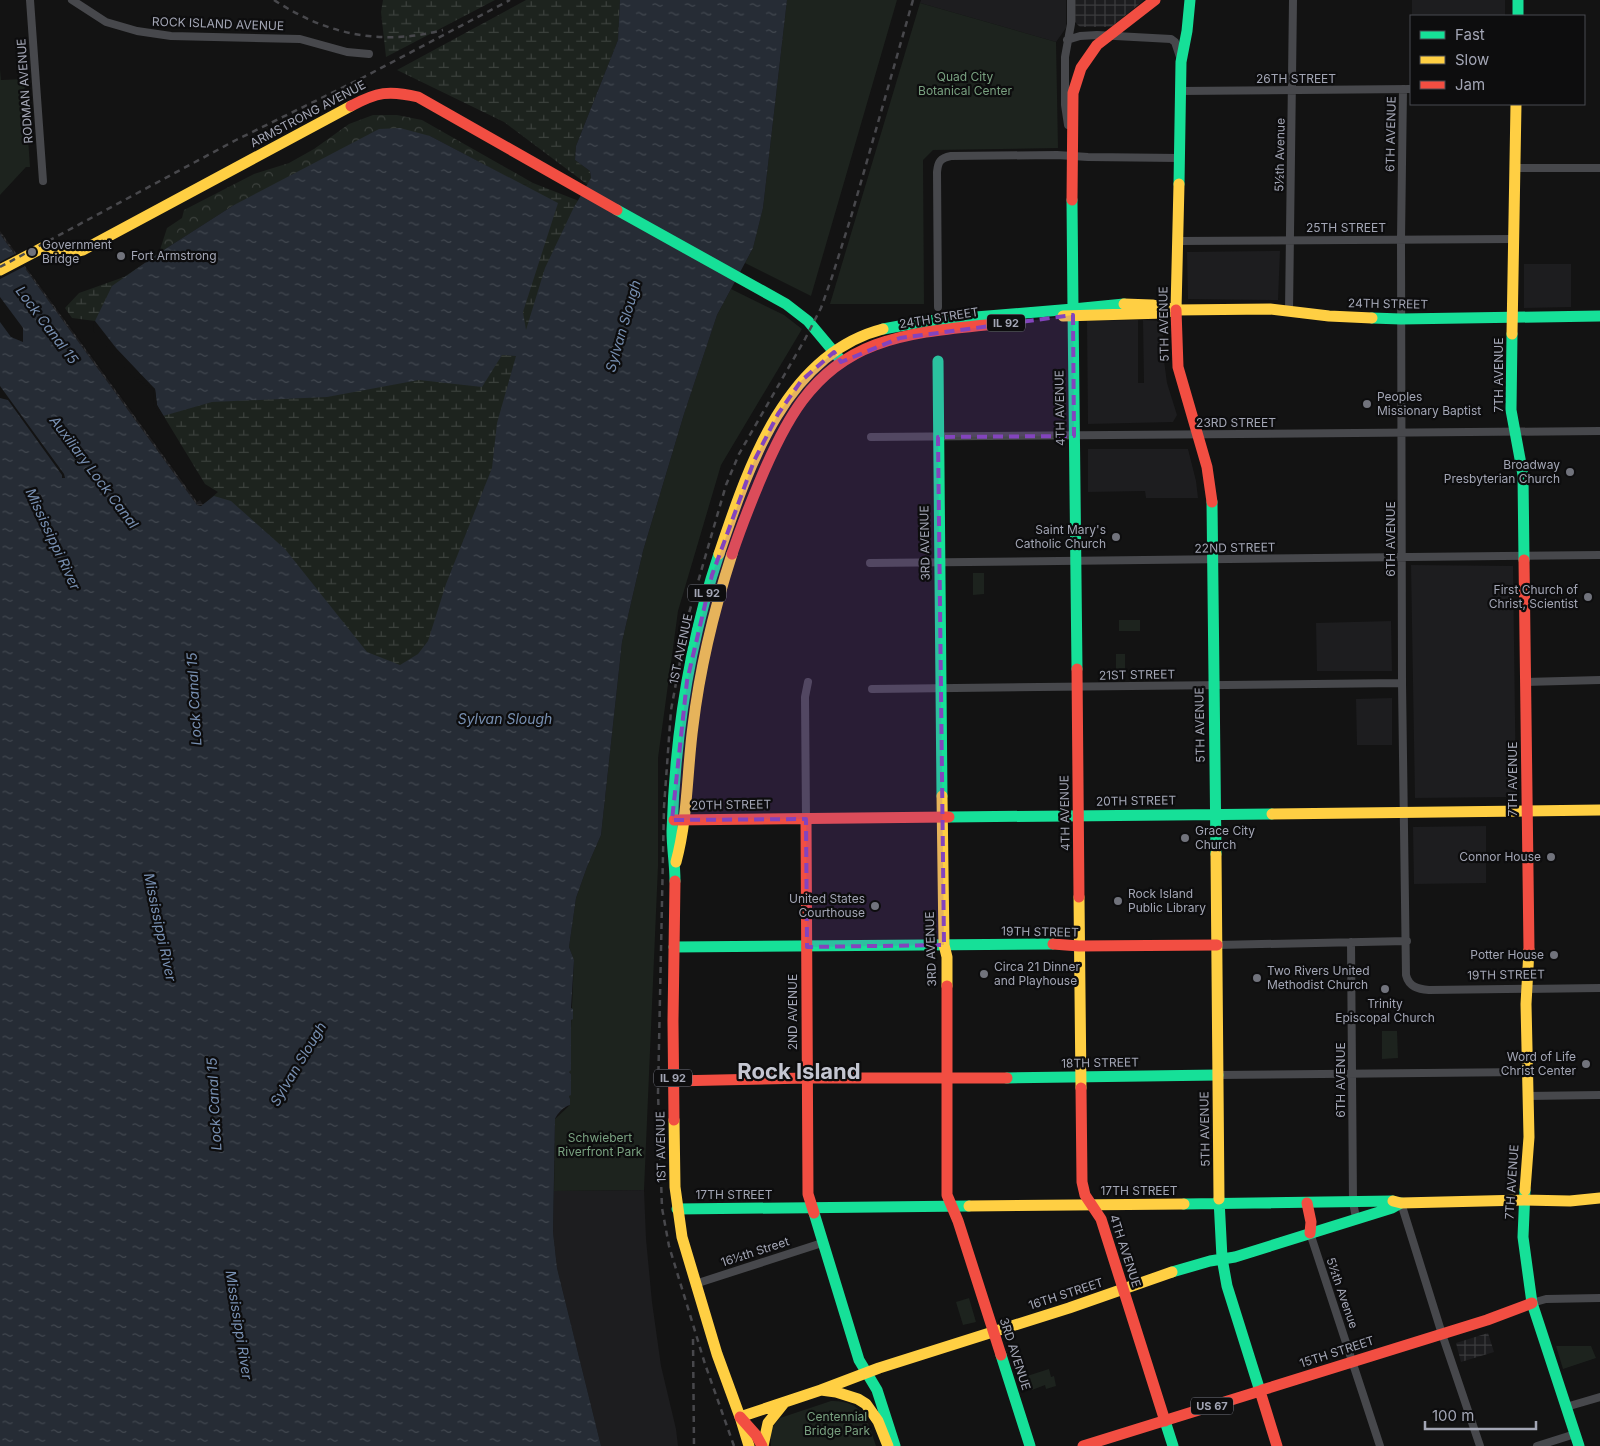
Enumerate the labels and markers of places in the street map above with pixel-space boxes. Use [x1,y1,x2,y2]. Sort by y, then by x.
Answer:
place label: Government Bridge [42,237,112,266]
marker: Government Bridge [26,246,38,258]
place label: Fort Armstrong [131,248,217,263]
marker: Fort Armstrong [115,250,127,262]
place label: Peoples Missionary Baptist [1377,389,1481,418]
marker: Peoples Missionary Baptist [1361,398,1373,410]
place label: Broadway Presbyterian Church [1444,457,1560,486]
marker: Broadway Presbyterian Church [1564,466,1576,478]
place label: Saint Mary's Catholic Church [1015,522,1106,551]
marker: Saint Mary's Catholic Church [1110,531,1122,543]
place label: First Church of Christ, Scientist [1489,582,1579,611]
marker: First Church of Christ, Scientist [1582,591,1594,603]
place label: Grace City Church [1195,823,1255,852]
marker: Grace City Church [1179,832,1191,844]
place label: Connor House [1459,849,1541,864]
marker: Connor House [1545,851,1557,863]
place label: Rock Island Public Library [1128,886,1206,915]
place label: United States Courthouse [789,891,865,920]
marker: Rock Island Public Library [1112,895,1124,907]
marker: United States Courthouse [869,900,881,912]
place label: Potter House [1470,947,1544,962]
marker: Potter House [1548,949,1560,961]
place label: Circa 21 Dinner and Playhouse [994,959,1080,988]
place label: Two Rivers United Methodist Church [1267,963,1370,992]
marker: Circa 21 Dinner and Playhouse [978,968,990,980]
marker: Two Rivers United Methodist Church [1251,972,1263,984]
marker: Trinity Episcopal Church [1379,983,1391,995]
place label: Trinity Episcopal Church [1335,996,1435,1025]
place label: Word of Life Christ Center [1501,1049,1576,1078]
marker: Word of Life Christ Center [1580,1058,1592,1070]

